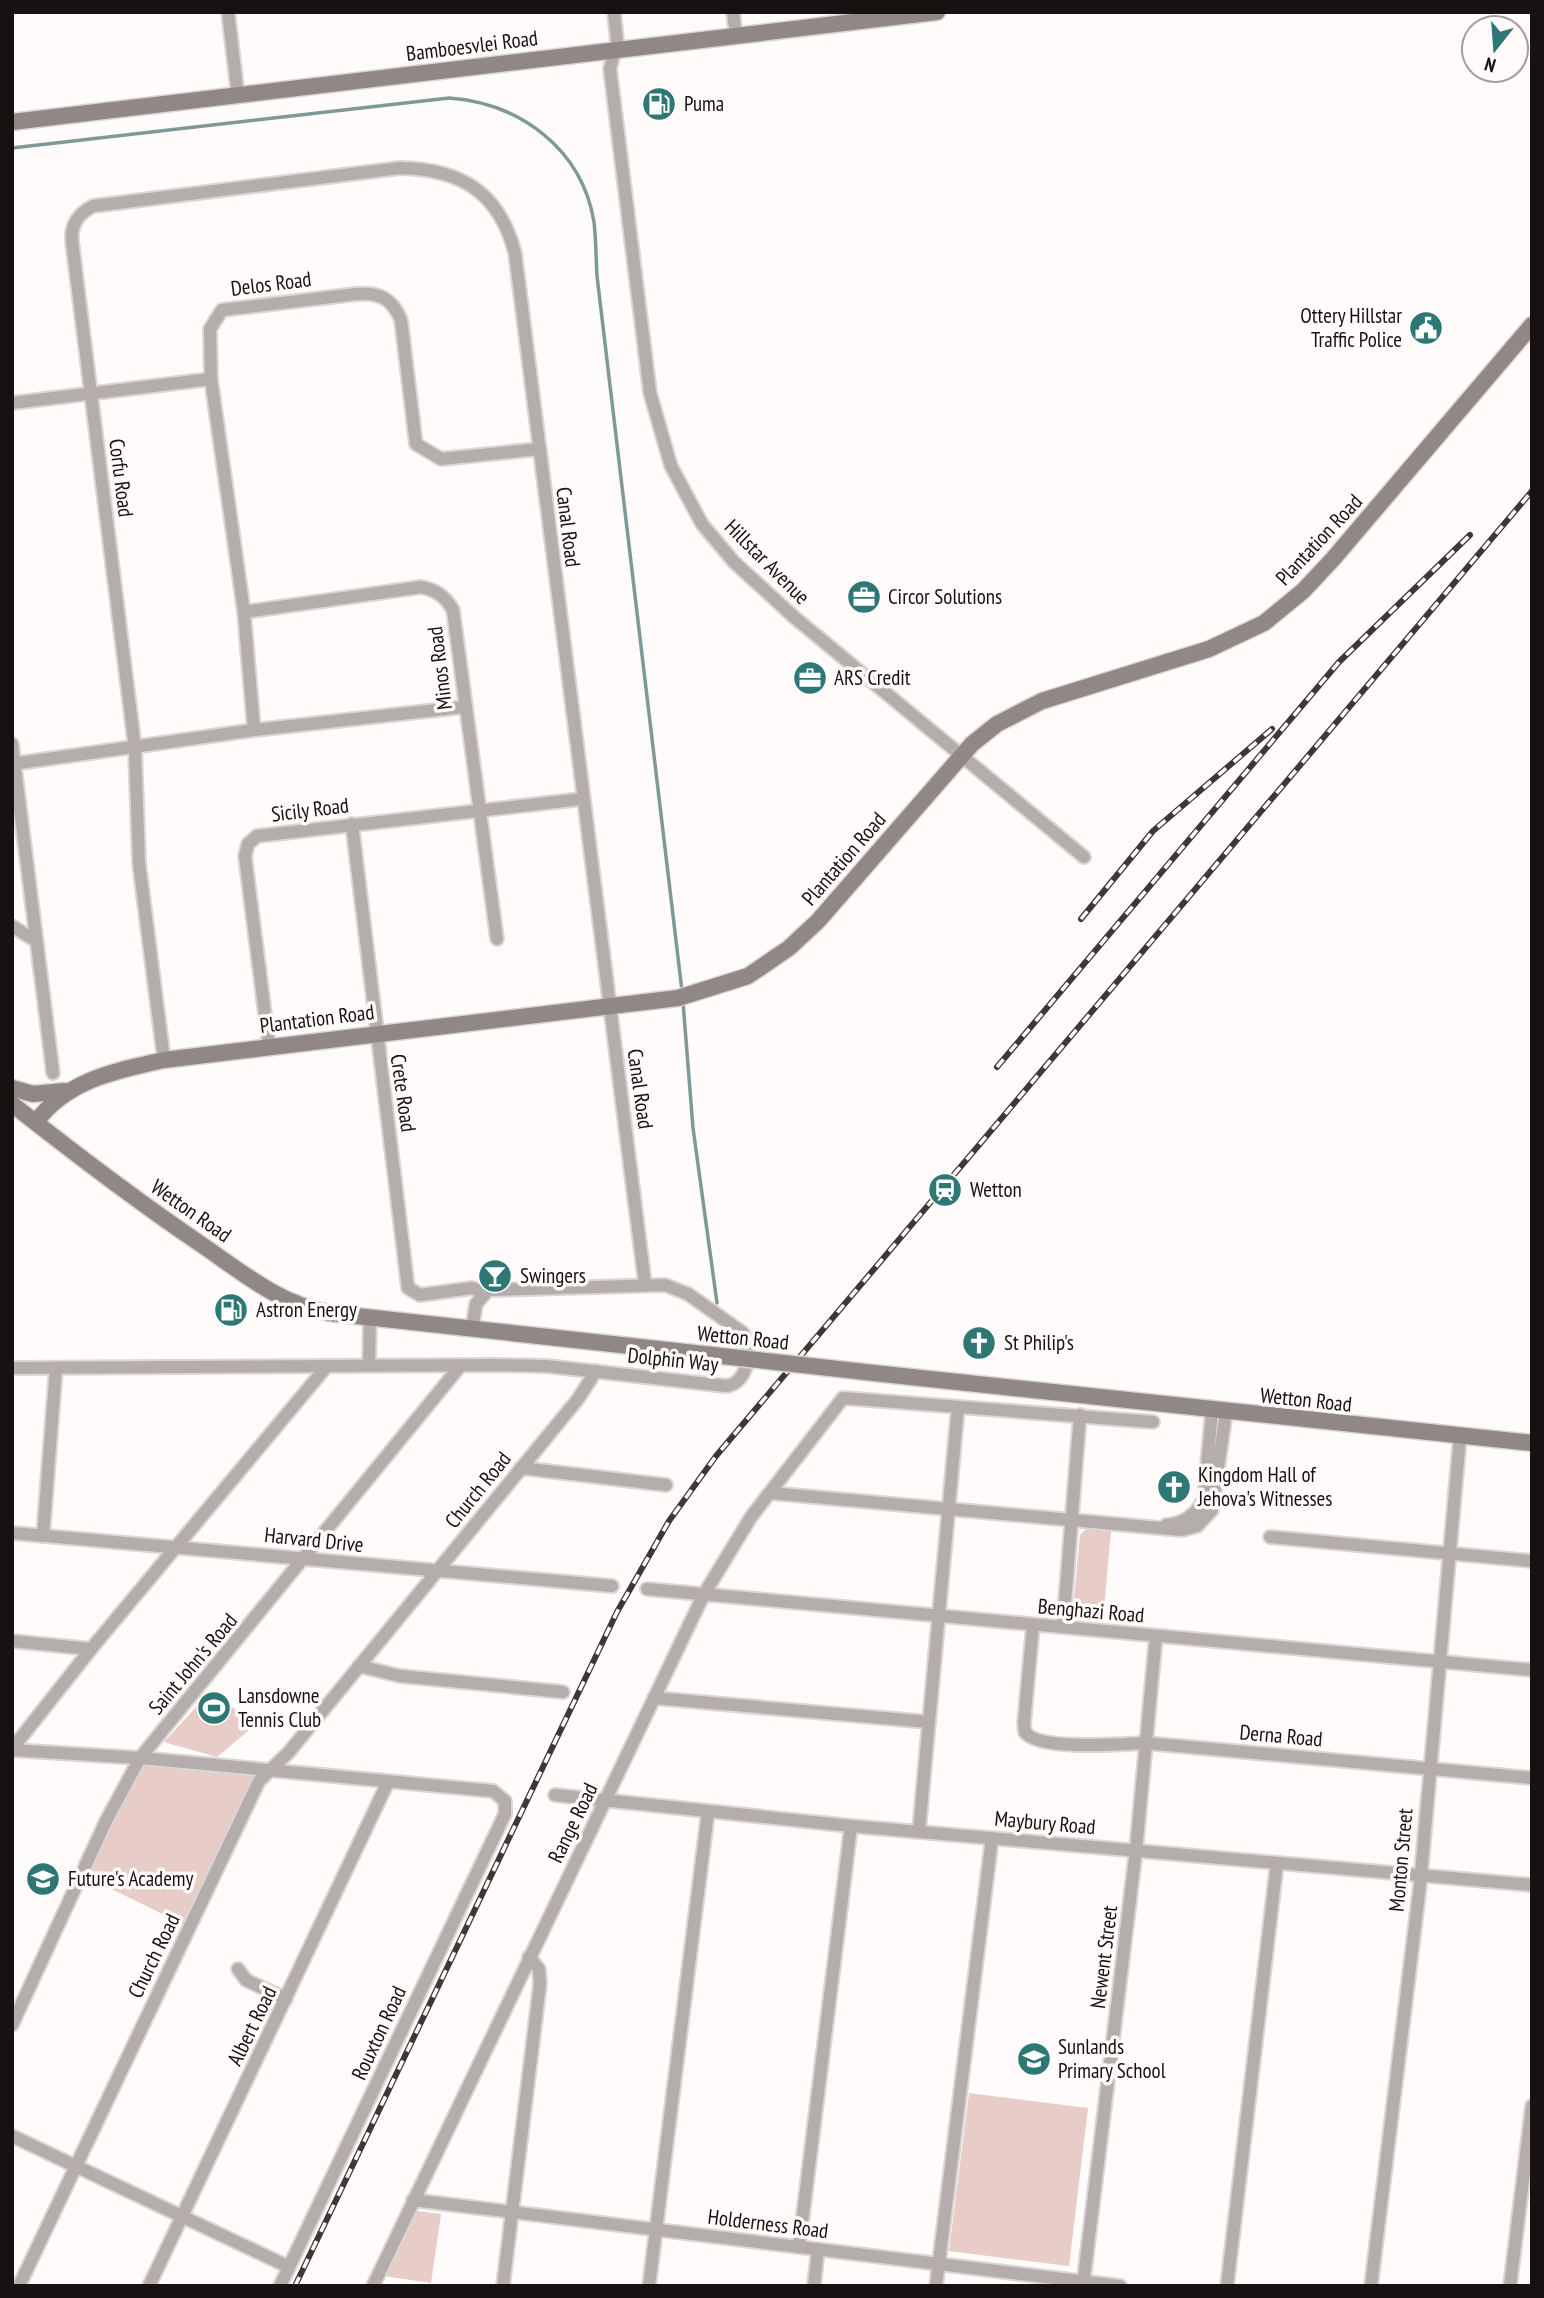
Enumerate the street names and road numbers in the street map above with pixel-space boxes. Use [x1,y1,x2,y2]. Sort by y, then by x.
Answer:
street label: Bamboesvlei Road [405,24,539,67]
street label: Delos Road [229,265,313,302]
street label: Corfu Road [103,437,140,519]
street label: Canal Road [550,485,587,569]
street label: Plantation Road [1270,488,1368,591]
street label: Hillstar Avenue [719,513,816,610]
street label: Minos Road [421,625,458,711]
street label: Sicily Road [270,791,350,828]
street label: Plantation Road [796,806,892,911]
street label: Plantation Road [258,998,376,1039]
street label: Canal Road [622,1047,659,1131]
street label: Crete Road [385,1052,422,1134]
street label: Wetton Road [146,1173,237,1248]
street label: Wetton Road [696,1319,790,1356]
street label: Dolphin Way [626,1341,720,1378]
street label: Wetton Road [1259,1381,1353,1418]
street label: Church Road [439,1446,517,1533]
street label: Harvard Drive [263,1521,365,1558]
street label: Benghazi Road [1037,1592,1145,1629]
street label: Saint John's Road [142,1607,243,1720]
street label: Derna Road [1238,1718,1324,1753]
street label: Range Road [542,1778,603,1867]
street label: Maybury Road [993,1805,1097,1840]
street label: Monton Street [1383,1807,1418,1913]
street label: Newent Street [1084,1904,1123,2010]
street label: Church Road [122,1909,186,2002]
street label: Albert Road [221,1982,282,2070]
street label: Rouxton Road [345,1982,412,2084]
street label: Holderness Road [706,2203,830,2244]

